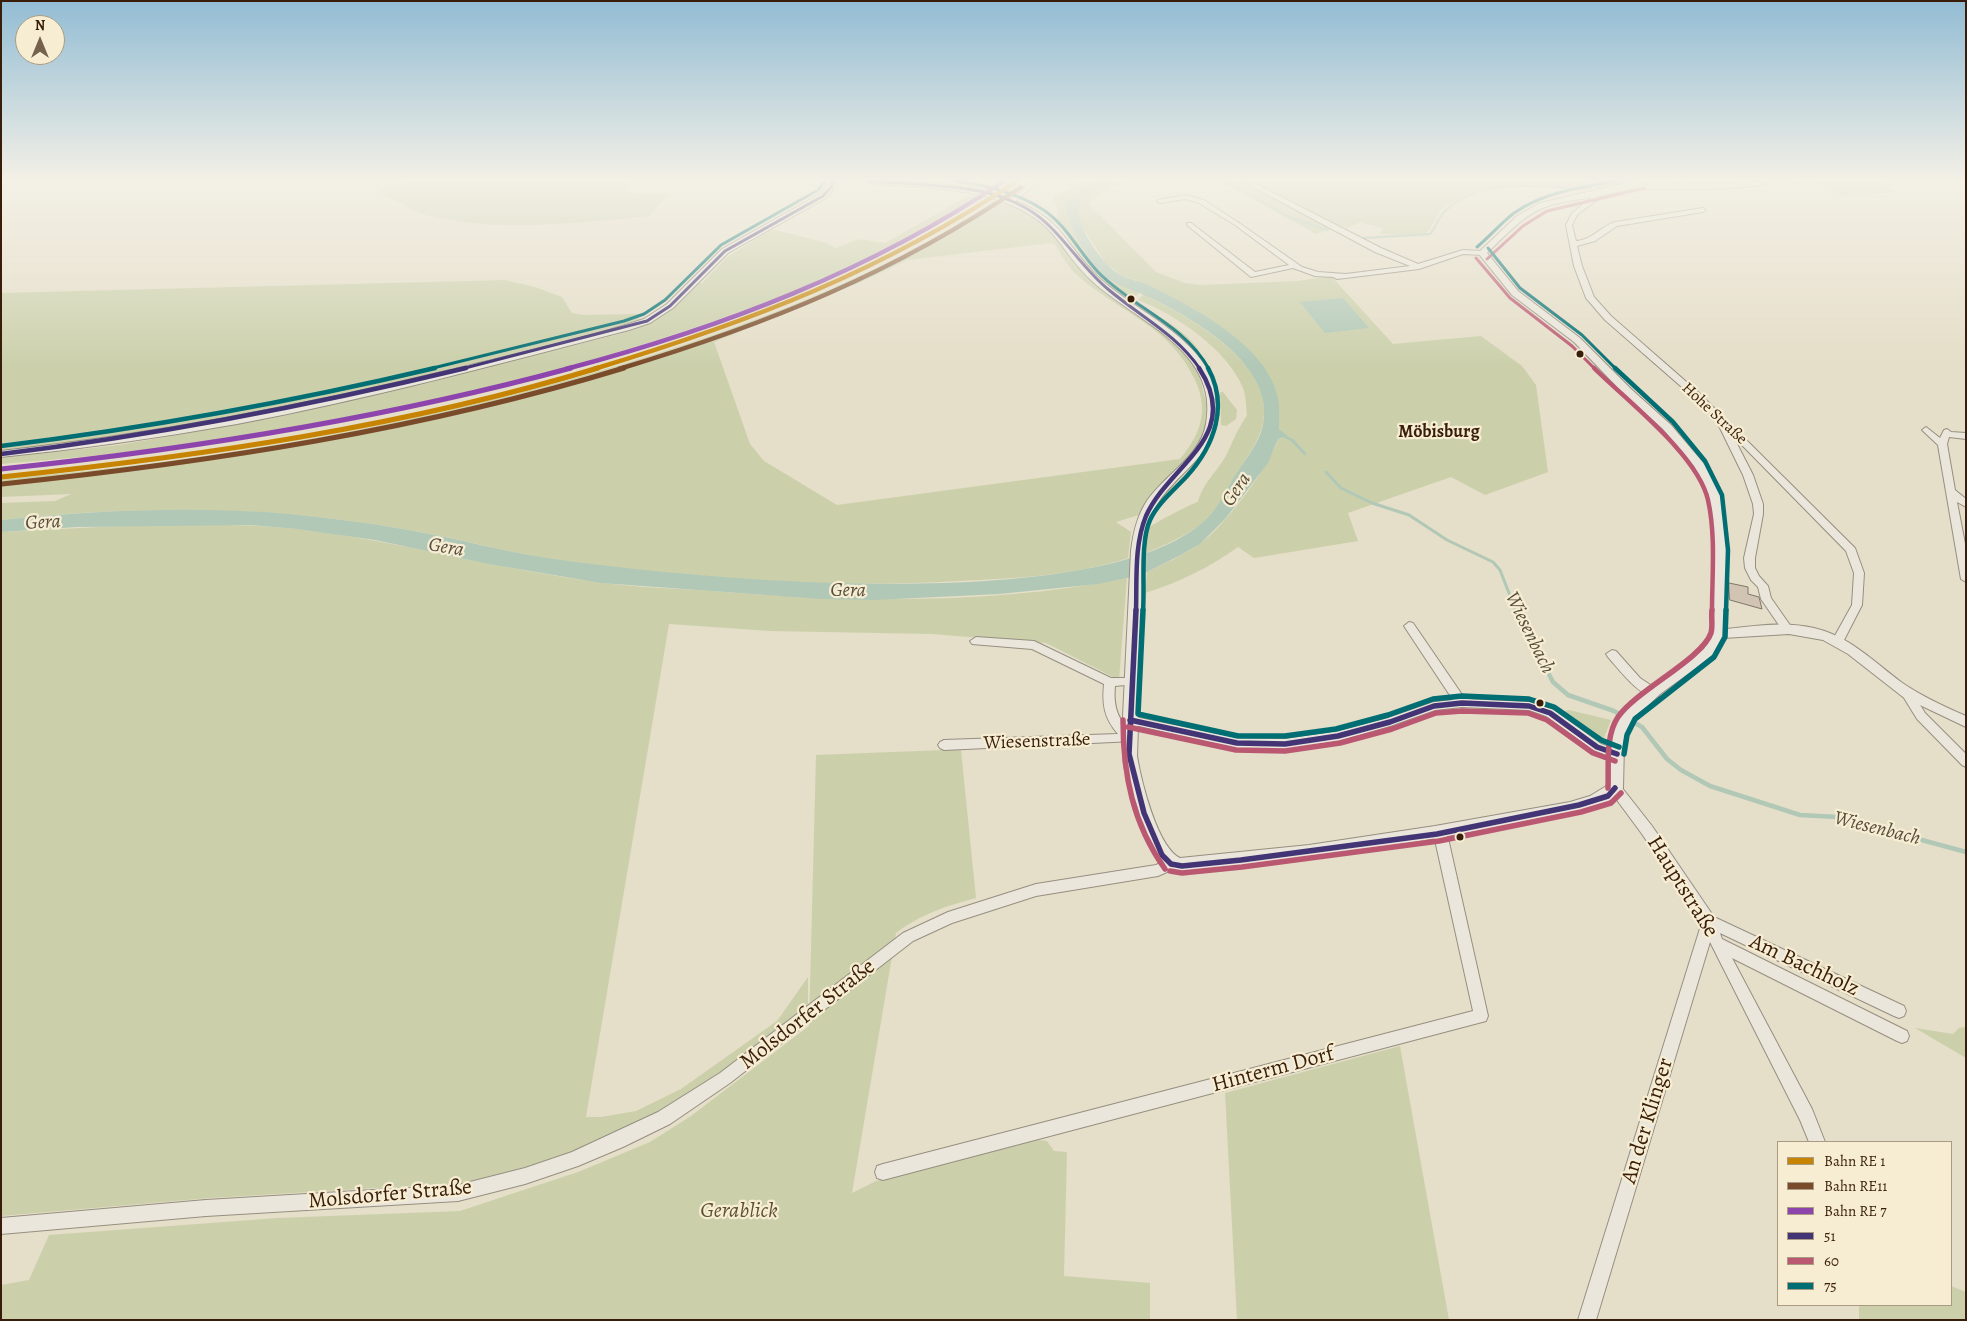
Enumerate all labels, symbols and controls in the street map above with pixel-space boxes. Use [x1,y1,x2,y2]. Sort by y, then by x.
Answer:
north arrow [15,15,65,65]
text: N [35,16,45,35]
unlabelled marker [1126,294,1136,304]
unlabelled marker [1575,349,1585,359]
street label: Hohe Straße [1677,379,1751,449]
district label: Möbisburg [1398,422,1480,444]
water label: Gera [1217,469,1257,511]
water label: Gera [25,510,61,536]
water label: Gera [426,533,466,563]
water label: Gera [830,579,866,603]
water label: Wiesenbach [1499,588,1559,678]
unlabelled marker [1535,698,1545,708]
street label: Wiesenstraße [983,729,1091,755]
water label: Wiesenbach [1831,807,1923,851]
street label: Hauptstraße [1640,831,1724,943]
unlabelled marker [1455,832,1465,842]
street label: Am Bachholz [1745,929,1863,1003]
street label: Molsdorfer Straße [735,954,881,1076]
street label: Hinterm Dorf [1209,1041,1337,1099]
street label: An der Klinger [1616,1055,1680,1187]
legend [1777,1141,1952,1306]
text: Bahn RE 1 [1824,1151,1885,1171]
street label: Molsdorfer Straße [307,1175,473,1215]
text: Bahn RE11 [1824,1176,1887,1196]
park label: Gerablick [700,1199,778,1225]
text: Bahn RE 7 [1824,1201,1886,1221]
text: 51 [1824,1226,1836,1246]
text: 60 [1824,1251,1839,1271]
text: 75 [1824,1276,1837,1296]

